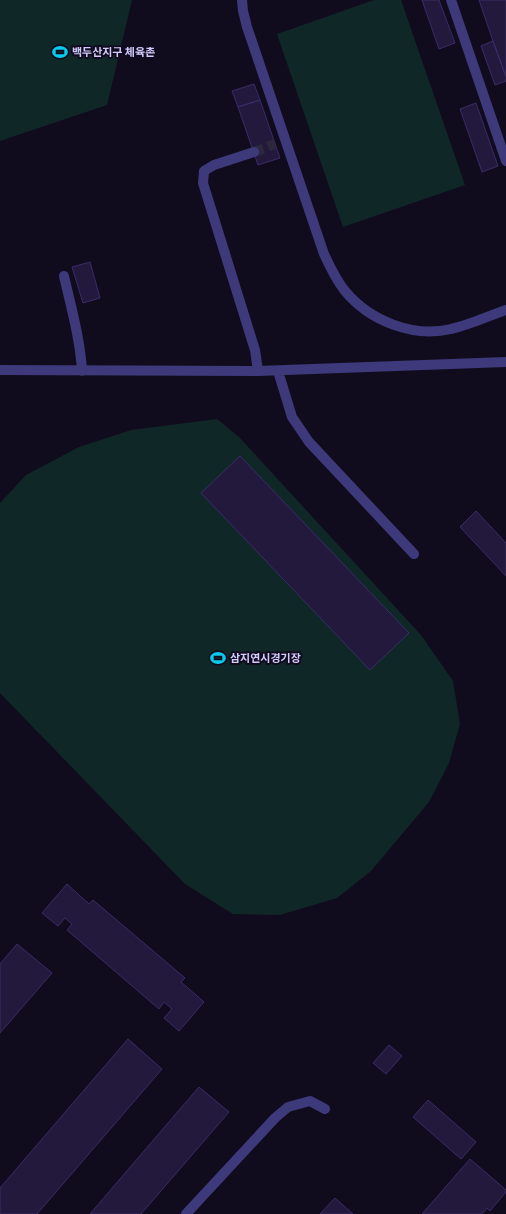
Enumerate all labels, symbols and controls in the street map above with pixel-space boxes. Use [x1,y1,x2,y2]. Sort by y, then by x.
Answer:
sports icon: 백두산지구 체육촌 [51,43,69,61]
place label: 백두산지구 체육촌 [72,45,155,59]
sports icon: 삼지연시경기장 [209,649,227,667]
place label: 삼지연시경기장 [230,651,301,665]

